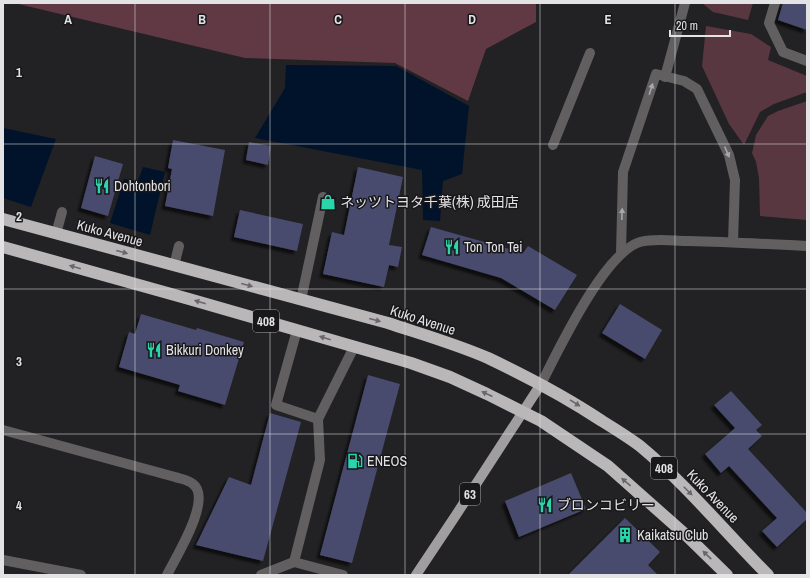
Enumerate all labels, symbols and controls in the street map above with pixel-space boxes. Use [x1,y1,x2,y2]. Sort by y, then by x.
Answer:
text: A [64,11,72,28]
text: B [198,11,206,28]
text: C [334,11,342,28]
text: D [468,11,476,28]
text: E [604,11,612,28]
scale bar [670,12,730,38]
text: 20 m [676,18,698,34]
text: 1 [16,64,22,81]
one-way arrow [648,82,654,94]
one-way arrow [724,147,730,158]
restaurant icon: Dohtonbori [93,177,111,195]
place label: Dohtonbori [114,177,171,195]
shop icon: ネッツトヨタ千葉(株) 成田店 [319,193,337,211]
place label: ネッツトヨタ千葉(株) 成田店 [340,193,519,211]
one-way arrow [619,207,625,220]
text: 2 [16,208,22,225]
street label: Kuko Avenue [75,216,145,250]
restaurant icon: Ton Ton Tei [443,238,461,256]
place label: Ton Ton Tei [464,238,522,256]
one-way arrow [115,249,128,255]
one-way arrow [69,264,81,270]
one-way arrow [241,283,253,289]
one-way arrow [194,299,206,305]
street label: Kuko Avenue [388,301,458,339]
road number: 408 [253,310,279,332]
one-way arrow [370,317,382,323]
one-way arrow [319,335,331,341]
restaurant icon: Bikkuri Donkey [145,341,163,359]
place label: Bikkuri Donkey [166,341,244,359]
text: 3 [16,353,22,370]
one-way arrow [482,391,493,397]
one-way arrow [570,399,580,407]
fuel station icon: ENEOS [346,452,364,470]
place label: ENEOS [367,452,408,470]
road number: 408 [651,457,677,479]
street label: Kuko Avenue [683,465,743,527]
one-way arrow [621,477,632,486]
road number: 63 [460,483,480,505]
one-way arrow [683,486,693,496]
restaurant icon: ブロンコビリー [536,496,554,514]
place label: ブロンコビリー [557,496,655,514]
text: 4 [16,497,22,514]
building icon: Kaikatsu Club [616,526,634,544]
place label: Kaikatsu Club [637,526,708,544]
one-way arrow [702,550,712,560]

